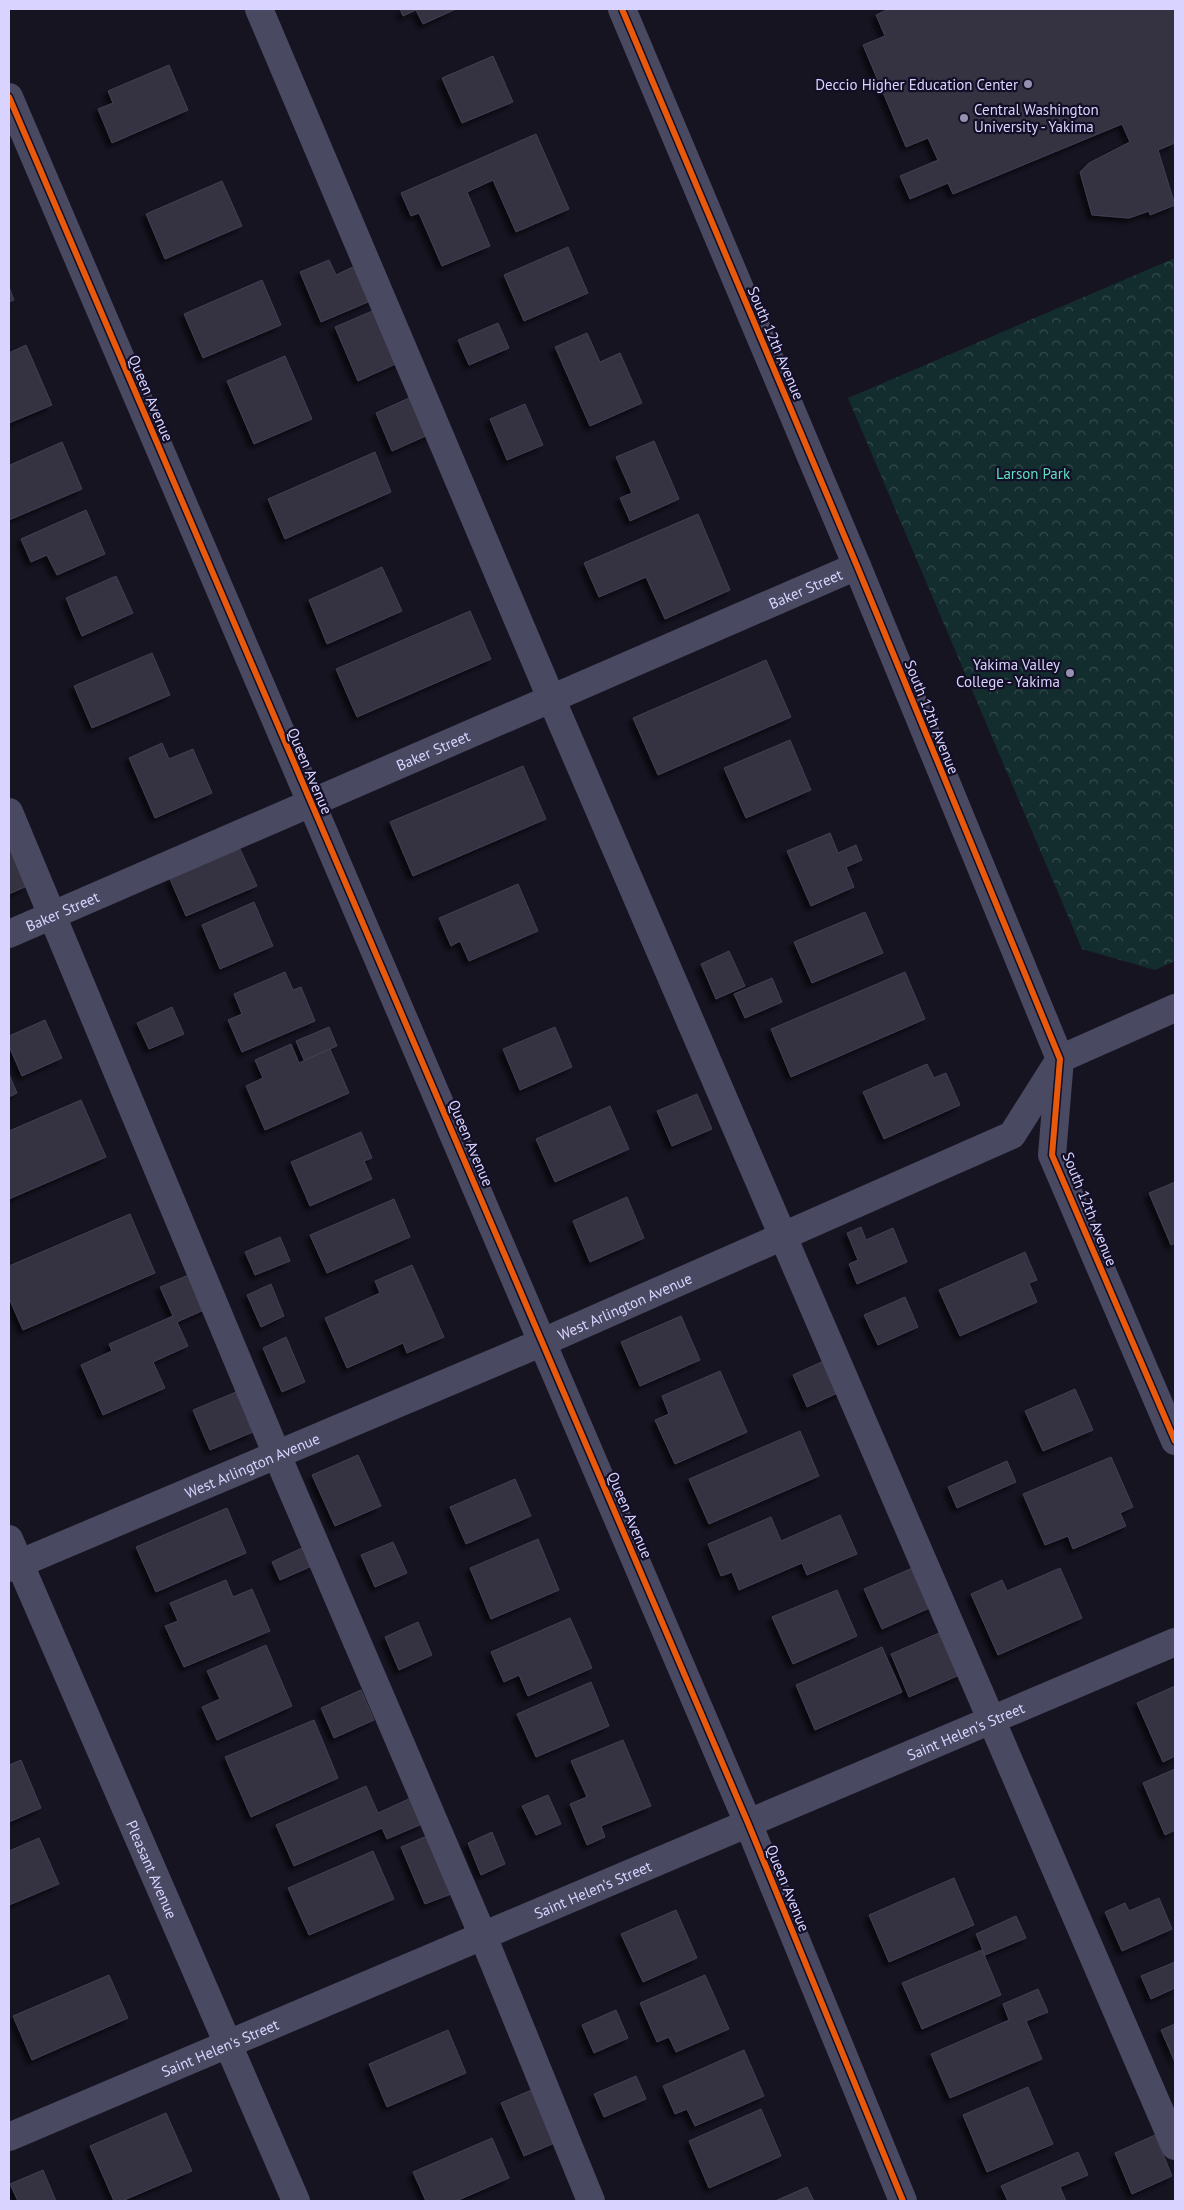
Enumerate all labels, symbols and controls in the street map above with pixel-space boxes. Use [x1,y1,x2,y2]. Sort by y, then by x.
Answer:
place label: Deccio Higher Education Center [815,75,1018,94]
marker: Deccio Higher Education Center [1022,78,1034,90]
place label: Central Washington University - Yakima [974,100,1099,136]
marker: Central Washington University - Yakima [958,112,970,124]
street label: South 12th Avenue [744,283,808,403]
street label: Queen Avenue [124,352,178,444]
park label: Larson Park [996,464,1071,483]
street label: Baker Street [766,564,845,613]
place label: Yakima Valley College - Yakima [956,655,1060,691]
street label: South 12th Avenue [900,657,964,777]
marker: Yakima Valley College - Yakima [1064,667,1076,679]
street label: Queen Avenue [283,725,337,817]
street label: Baker Street [393,726,473,774]
street label: Baker Street [22,887,102,935]
street label: Queen Avenue [444,1097,498,1189]
street label: South 12th Avenue [1058,1149,1122,1269]
street label: West Arlington Avenue [555,1268,695,1344]
street label: West Arlington Avenue [182,1428,322,1502]
street label: Queen Avenue [603,1469,657,1561]
street label: Saint Helen's Street [904,1698,1027,1764]
street label: Pleasant Avenue [123,1817,182,1921]
street label: Queen Avenue [762,1842,814,1934]
street label: Saint Helen's Street [531,1856,654,1923]
street label: Saint Helen's Street [158,2014,281,2081]

